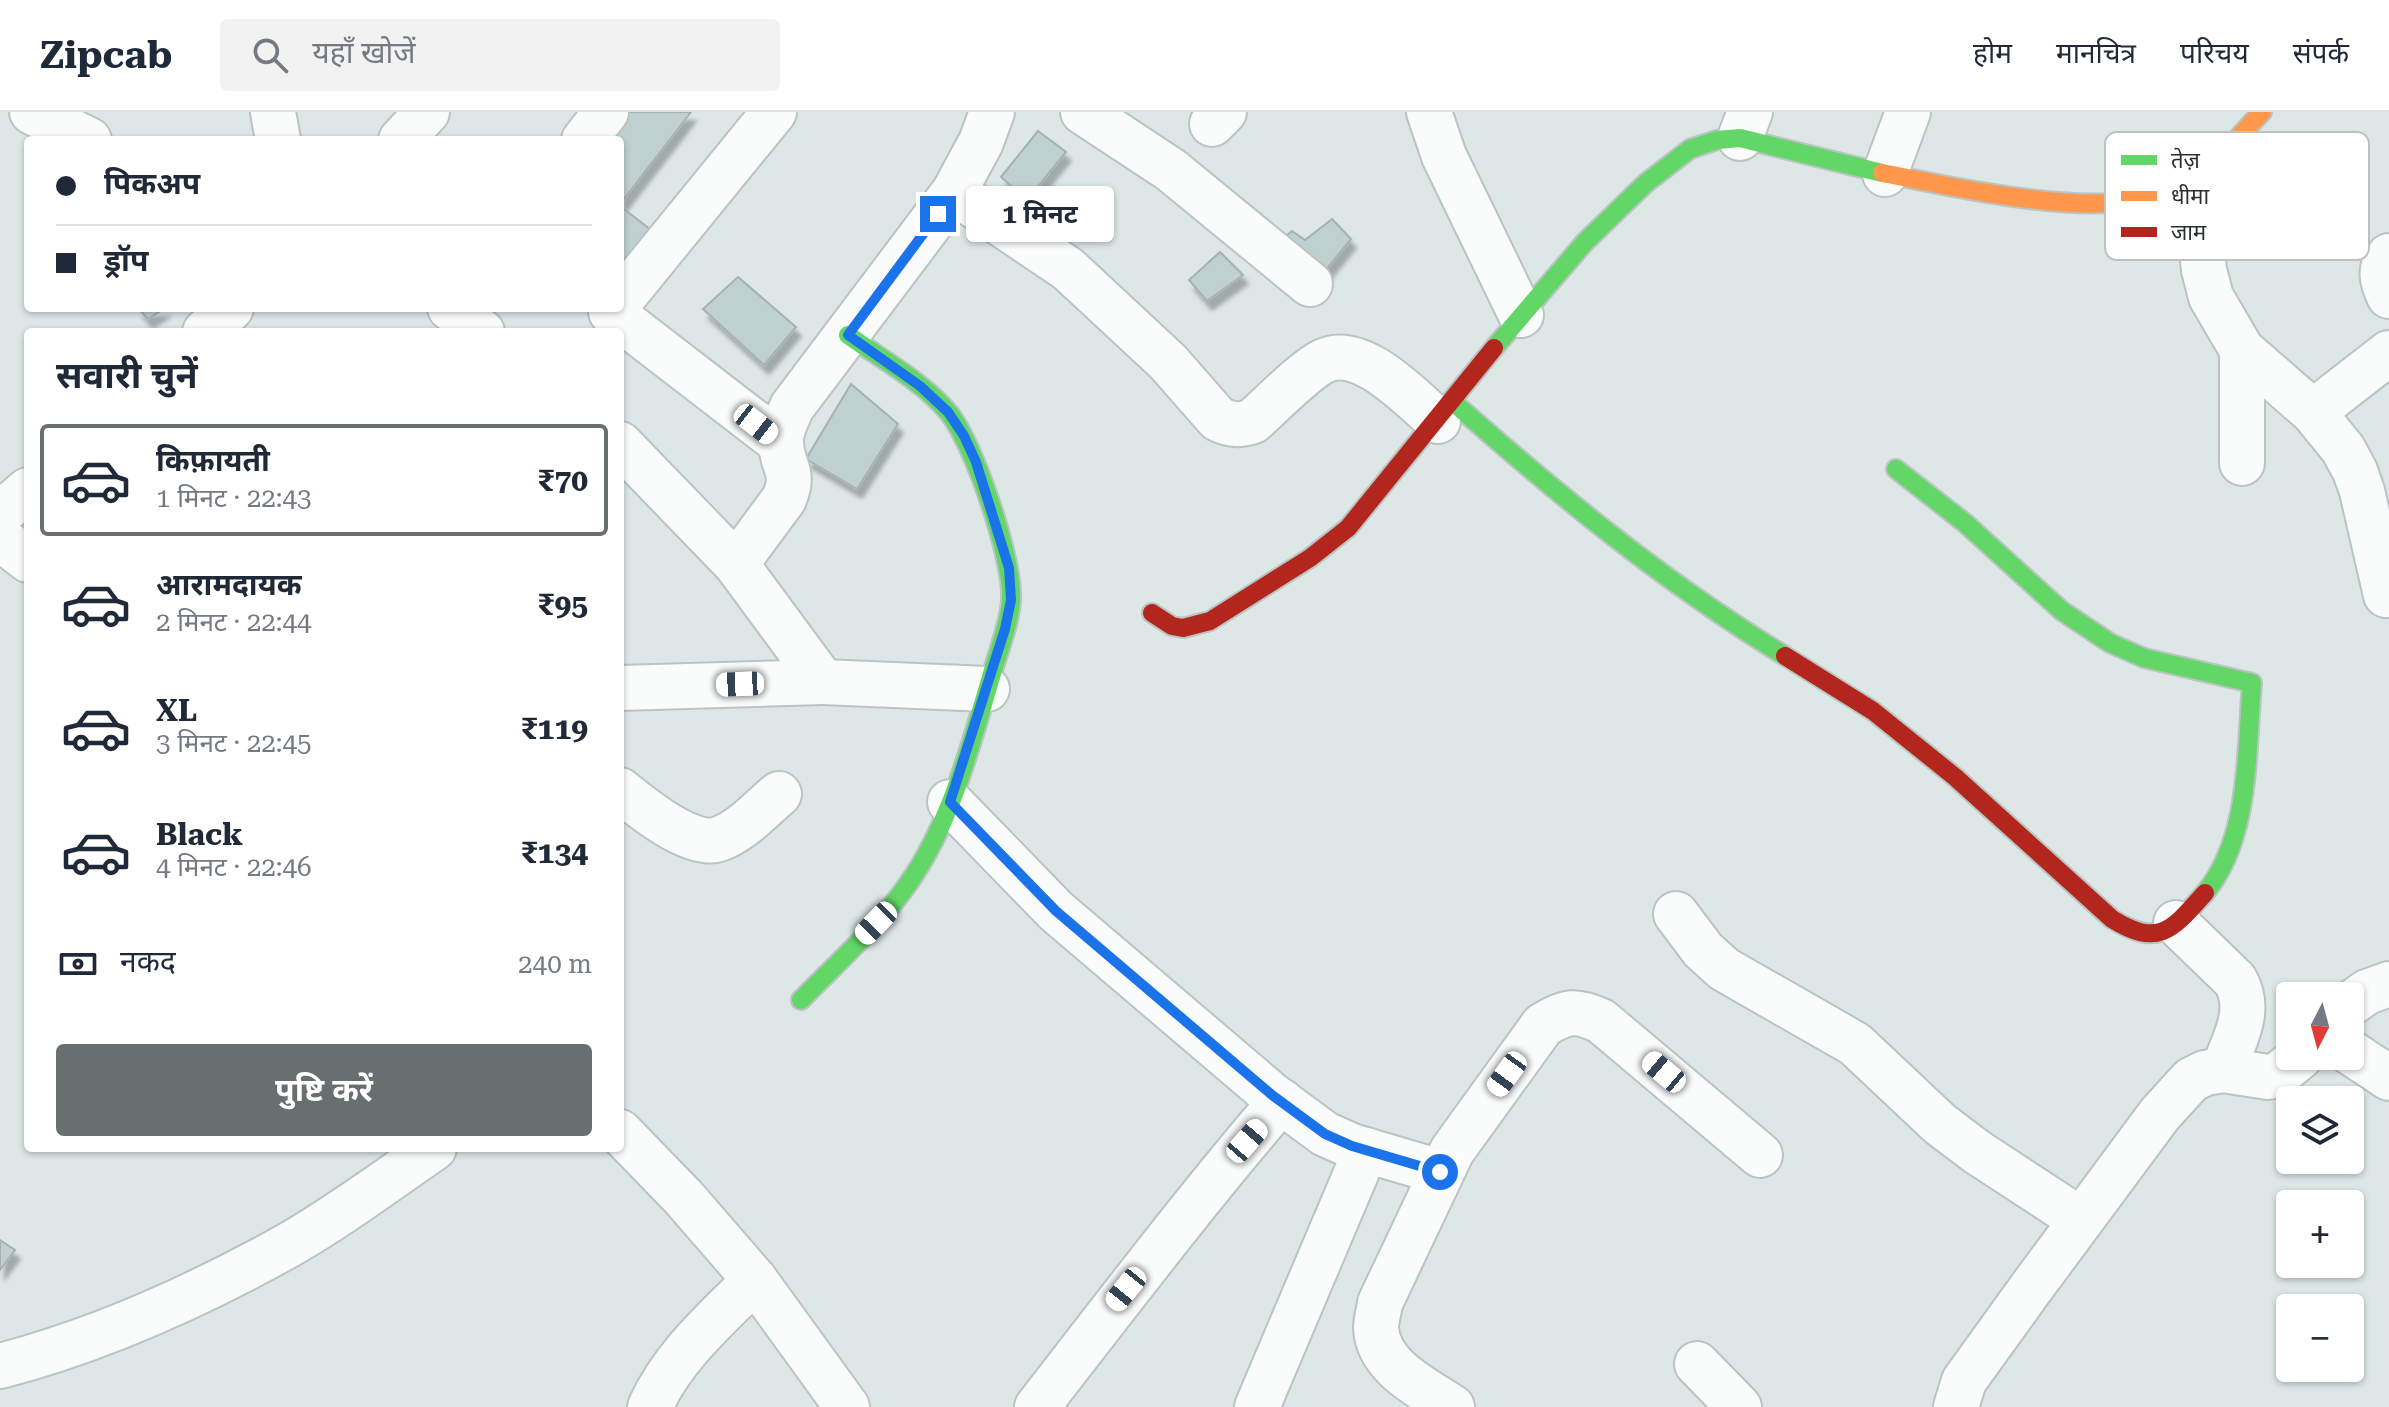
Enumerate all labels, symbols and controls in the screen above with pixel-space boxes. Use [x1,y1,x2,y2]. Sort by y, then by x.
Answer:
search box [220,19,780,91]
text: Zipcab [40,33,172,77]
icon: search [248,33,292,77]
text: यहाँ खोजें [312,35,416,70]
text: होम [1973,37,2012,70]
text: मानचित्र [2056,37,2136,70]
text: परिचय [2180,37,2249,70]
text: संपर्क [2293,37,2349,70]
legend [2105,132,2369,260]
text: तेज़ [2171,147,2201,173]
text: पिकअप [104,166,200,201]
text: धीमा [2171,184,2209,209]
callout: 1 मिनट [966,186,1114,242]
route end [920,196,956,232]
text: 1 मिनट [1002,199,1078,229]
text: जाम [2171,220,2207,245]
text: ड्रॉप [104,243,148,278]
text: सवारी चुनें [56,355,198,397]
car [730,400,782,448]
text: किफ़ायती [156,443,270,478]
icon: car [60,444,132,516]
text: ₹70 [538,463,588,498]
text: 1 मिनट · 22:43 [156,483,312,513]
text: आरामदायक [156,567,302,602]
icon: car [60,568,132,640]
text: ₹95 [538,587,588,622]
text: 2 मिनट · 22:44 [156,607,312,637]
car [716,671,764,697]
icon: car [60,692,132,764]
text: XL [156,693,197,728]
text: ₹119 [521,711,588,746]
text: 3 मिनट · 22:45 [156,728,312,758]
icon: car [60,816,132,888]
text: Black [156,817,243,852]
text: ₹134 [521,835,588,870]
text: 4 मिनट · 22:46 [156,852,312,882]
car [851,897,901,949]
icon: cash [56,942,100,986]
text: नकद [120,944,176,979]
text: 240 m [518,949,592,979]
north arrow [2276,982,2364,1070]
map controls [2276,982,2364,1382]
button: पुष्टि करें [56,1044,592,1136]
car [1638,1047,1690,1097]
car [1483,1048,1531,1100]
button: layers [2276,1086,2364,1174]
car [1222,1115,1272,1167]
route start [1422,1154,1458,1190]
button: + [2276,1190,2364,1278]
car [1102,1263,1150,1315]
button: − [2276,1294,2364,1382]

